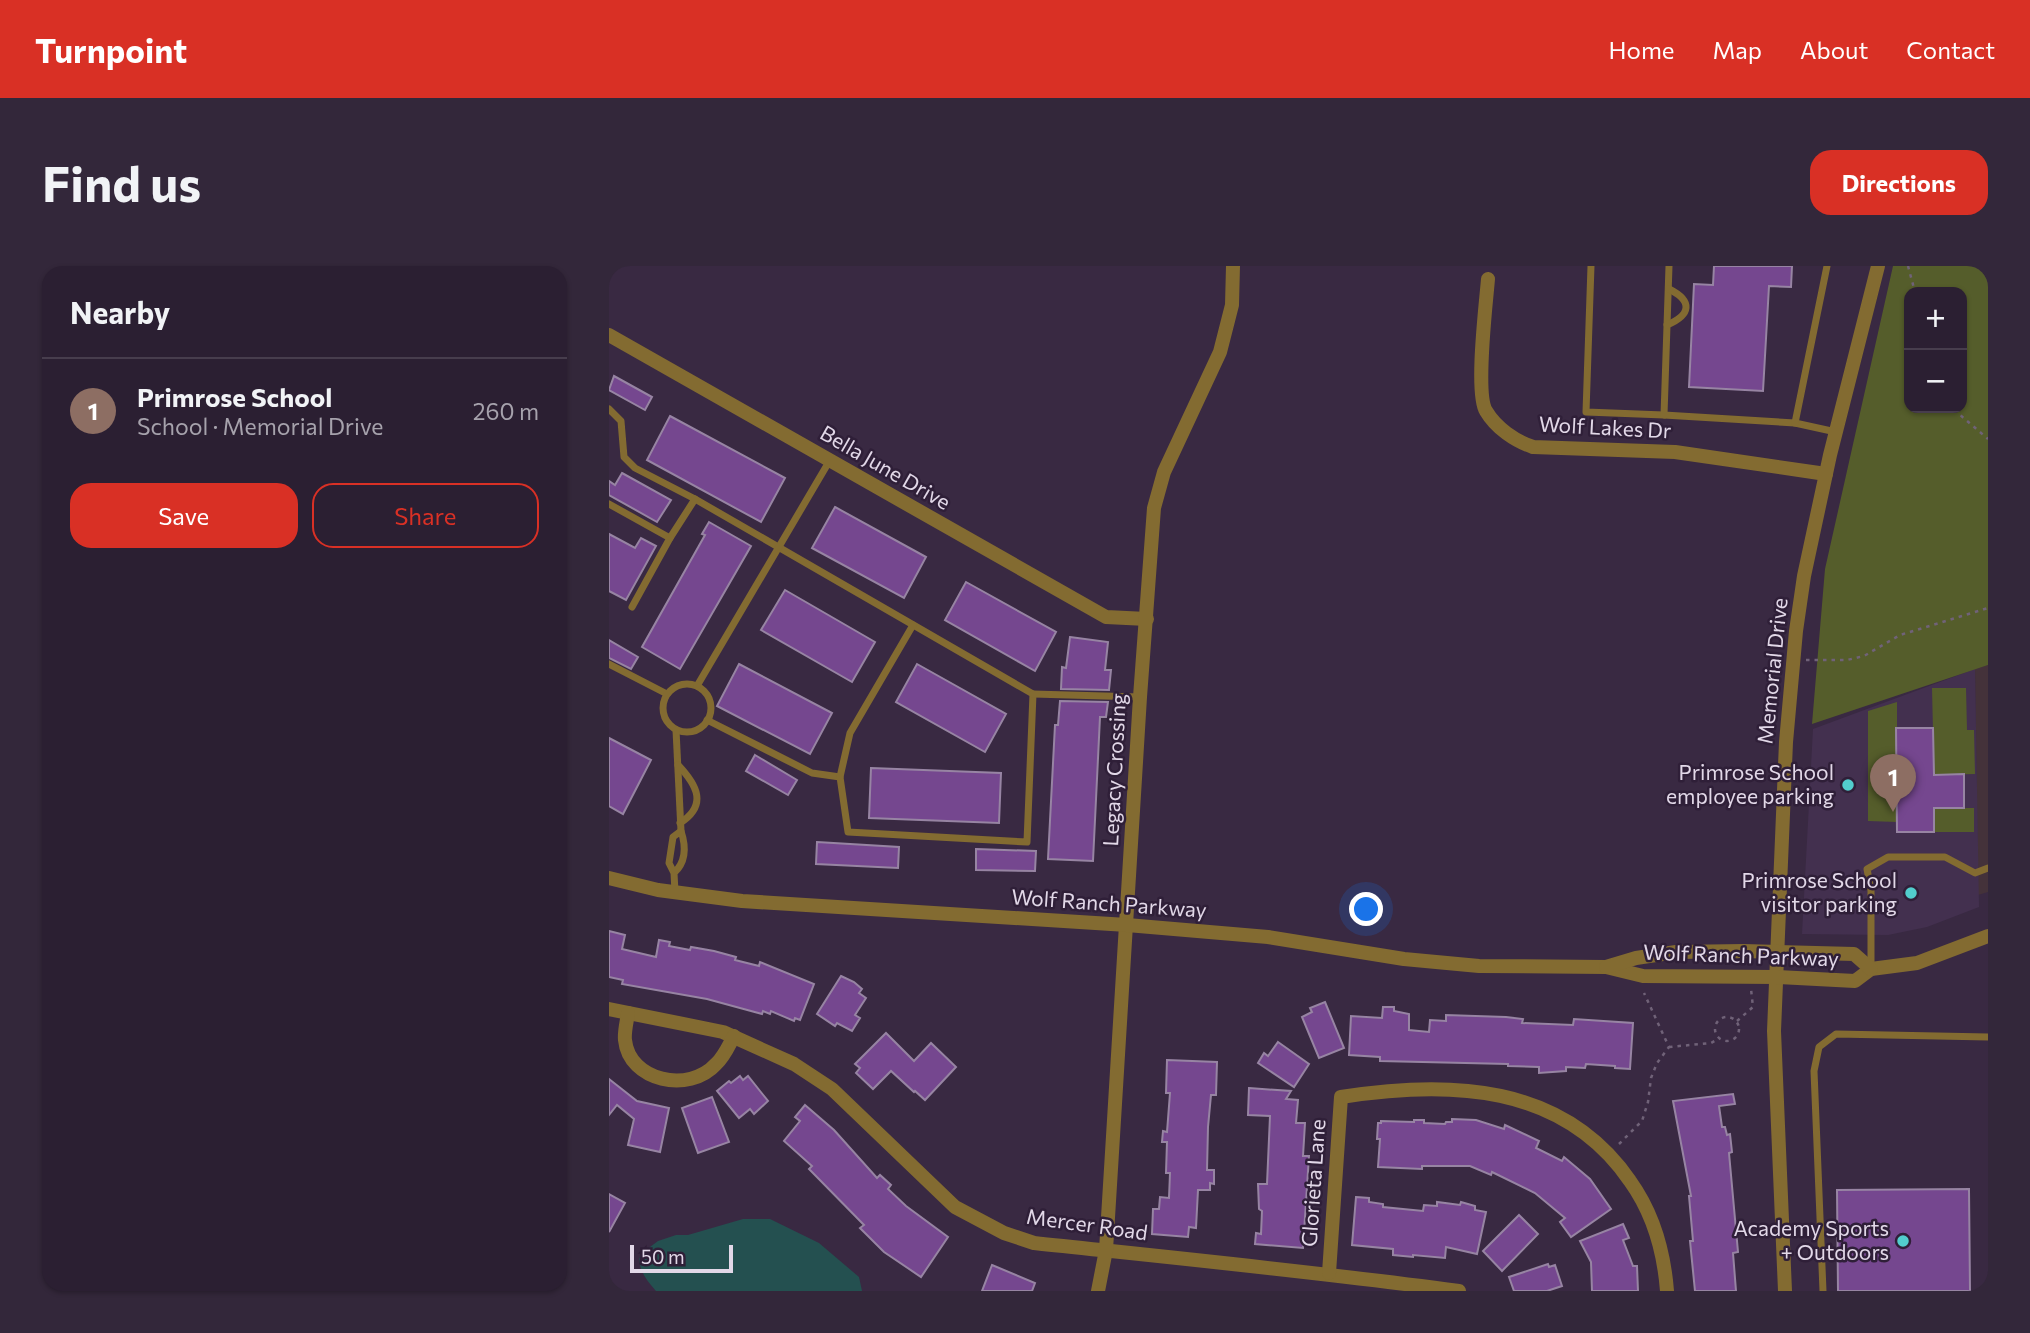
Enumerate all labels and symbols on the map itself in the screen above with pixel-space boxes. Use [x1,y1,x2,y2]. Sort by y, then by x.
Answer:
street label: Wolf Lakes Dr [1538,411,1672,442]
street label: Bella June Drive [816,419,955,514]
street label: Memorial Drive [1751,597,1792,745]
street label: Legacy Crossing [1097,693,1130,847]
pin: 1 [1870,754,1916,812]
place label: Primrose School employee parking [1666,759,1834,808]
marker: Primrose School employee parking [1840,777,1856,793]
place label: Primrose School visitor parking [1742,867,1897,916]
street label: Wolf Ranch Parkway [1011,883,1208,922]
marker: Primrose School visitor parking [1903,885,1919,901]
your location [1349,892,1383,926]
street label: Wolf Ranch Parkway [1643,939,1839,970]
street label: Glorieta Lane [1296,1118,1329,1247]
street label: Mercer Road [1025,1203,1149,1244]
place label: Academy Sports + Outdoors [1734,1215,1889,1264]
marker: Academy Sports + Outdoors [1895,1233,1911,1249]
scale bar [630,1242,733,1274]

